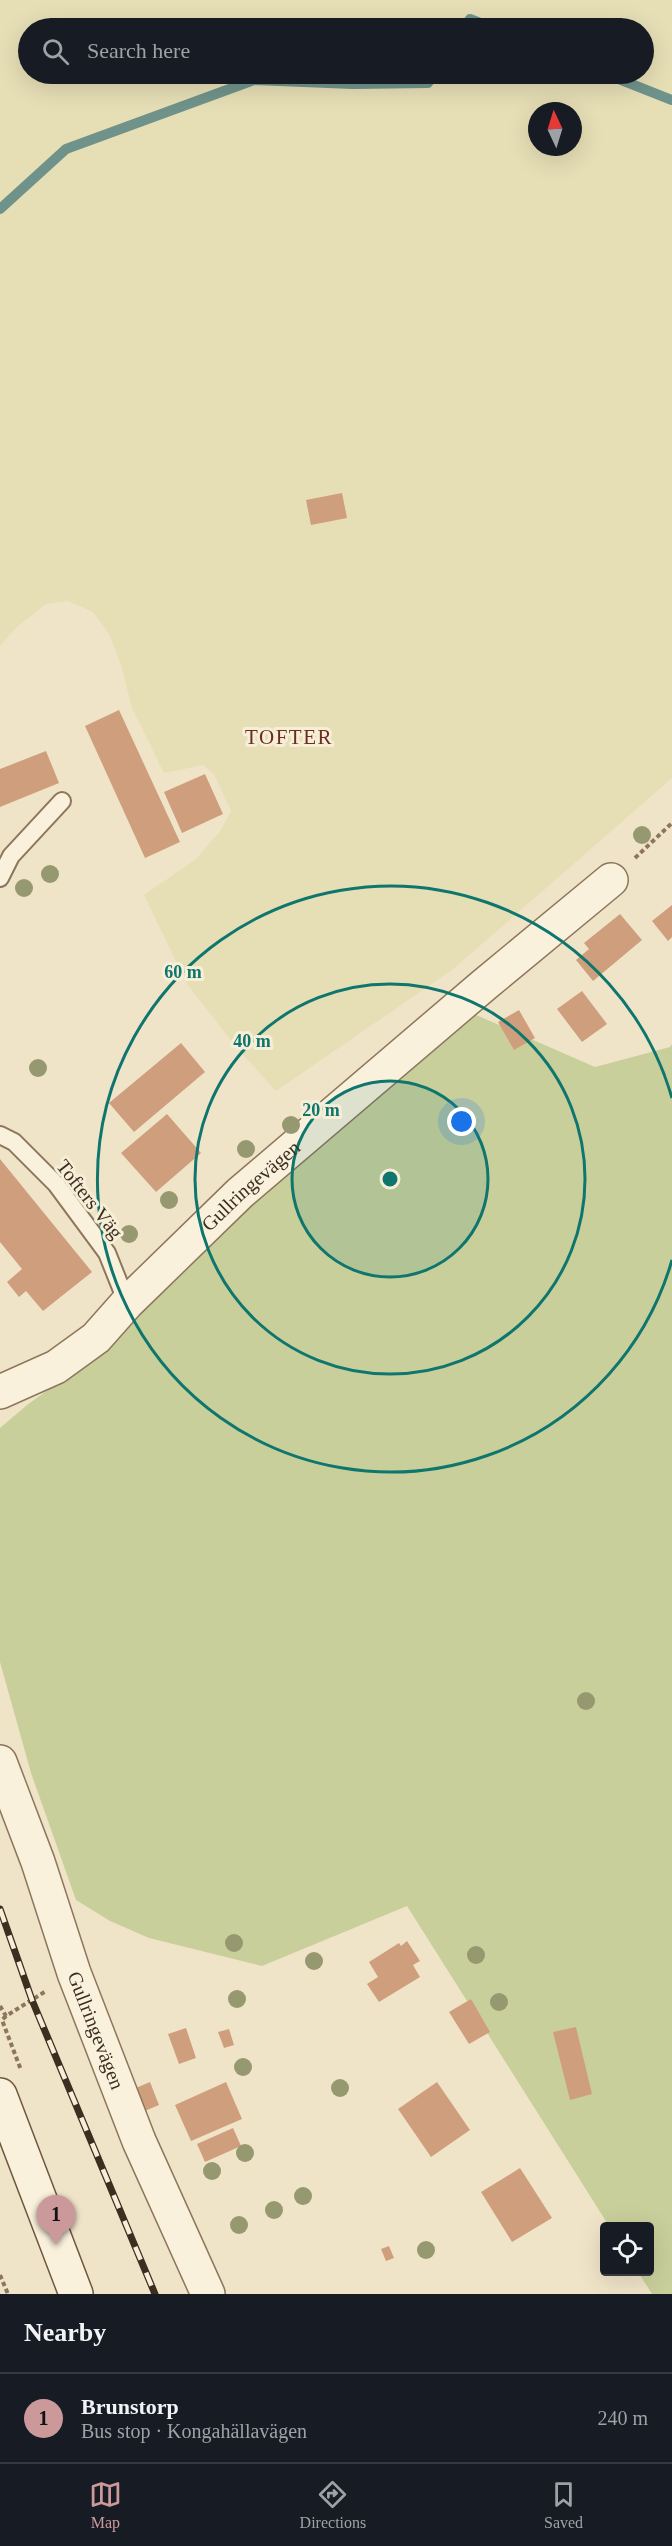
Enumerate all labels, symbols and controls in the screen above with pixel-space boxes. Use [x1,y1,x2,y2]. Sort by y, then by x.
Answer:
search box [18,18,654,84]
icon: search [39,35,72,68]
text: Search here [87,38,190,63]
north arrow [528,102,582,156]
district label: TOFTER [245,725,333,749]
text: 60 m [164,962,202,982]
text: 40 m [233,1031,271,1051]
text: 20 m [302,1100,340,1120]
your location [447,1107,476,1136]
street label: Gullringevägen [197,1136,304,1235]
street label: Tofters Väg [52,1155,128,1244]
centre of rings [380,1169,400,1189]
street label: Gullringevägen [63,1968,129,2092]
pin: 1 [36,2196,76,2245]
map controls [600,2222,654,2276]
button: locate [600,2222,654,2276]
text: Nearby [24,2318,106,2347]
text: Brunstorp [81,2394,179,2419]
text: 1 [39,2407,49,2429]
text: 240 m [597,2407,648,2429]
text: Bus stop · Kongahällavägen [81,2420,307,2442]
tab: Map [89,2478,122,2532]
tab: Directions [300,2478,366,2532]
tab: Saved [544,2478,583,2532]

